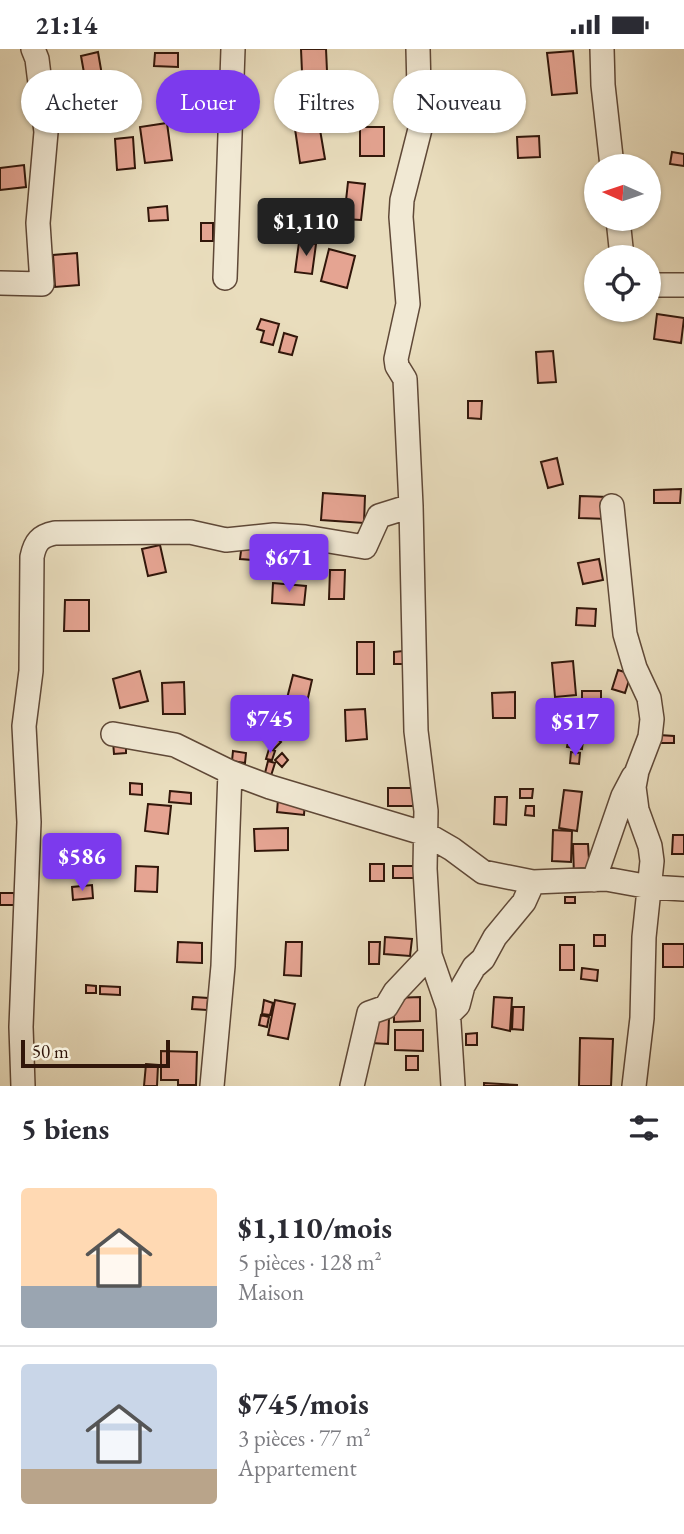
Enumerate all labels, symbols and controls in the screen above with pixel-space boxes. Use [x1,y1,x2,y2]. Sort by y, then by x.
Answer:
text: 21:14 [35,8,97,42]
chip: Acheter [21,70,142,133]
chip: Louer [156,70,260,133]
chip: Filtres [274,70,379,133]
chip: Nouveau [393,70,526,133]
north arrow [584,154,662,231]
map controls [584,154,661,322]
pin: $1,110 [249,199,363,258]
text: $1,110 [274,206,338,236]
button: locate [584,245,661,322]
pin: $671 [248,535,330,594]
text: $671 [265,542,313,572]
pin: $745 [229,695,311,755]
pin: $517 [534,699,616,758]
text: $745 [246,703,294,733]
text: $517 [551,706,599,736]
pin: $586 [41,833,123,893]
text: $586 [58,841,106,871]
scale bar [21,1037,170,1069]
text: 50 m [32,1039,69,1064]
text: 5 biens [21,1109,109,1148]
icon: filters [625,1109,663,1147]
text: $1,110/mois [238,1208,392,1247]
icon: home [77,1216,161,1300]
text: 5 pièces · 128 m² [238,1247,382,1277]
text: Maison [238,1277,304,1307]
text: $745/mois [238,1384,369,1423]
icon: home [77,1392,161,1476]
text: 3 pièces · 77 m² [238,1423,371,1453]
text: Appartement [238,1453,357,1483]

